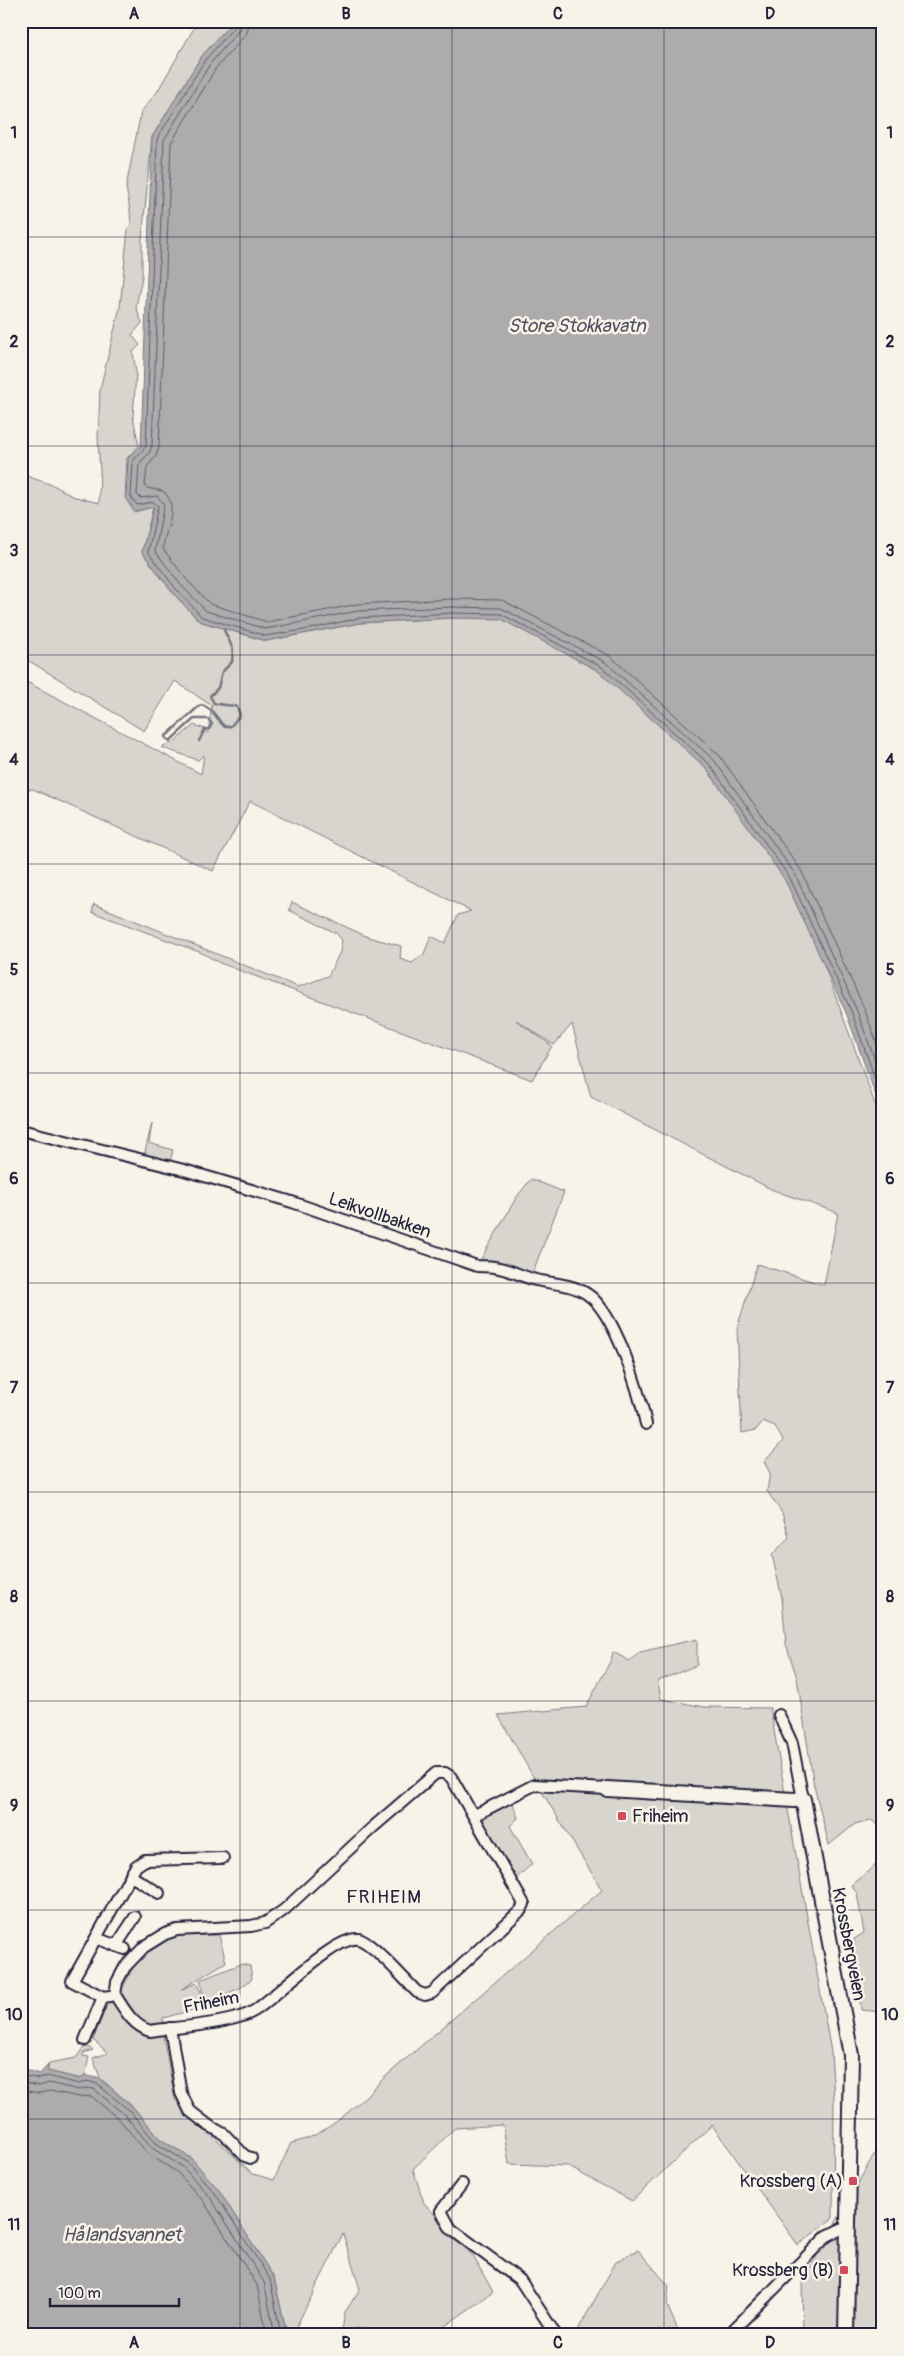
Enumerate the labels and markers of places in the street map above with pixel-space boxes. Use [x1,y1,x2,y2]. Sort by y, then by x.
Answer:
place label: Friheim [632,1805,689,1828]
marker: Friheim [616,1810,628,1822]
place label: Krossberg (A) [739,2170,843,2193]
marker: Krossberg (A) [847,2175,859,2187]
place label: Krossberg (B) [732,2259,834,2282]
marker: Krossberg (B) [838,2264,850,2276]

